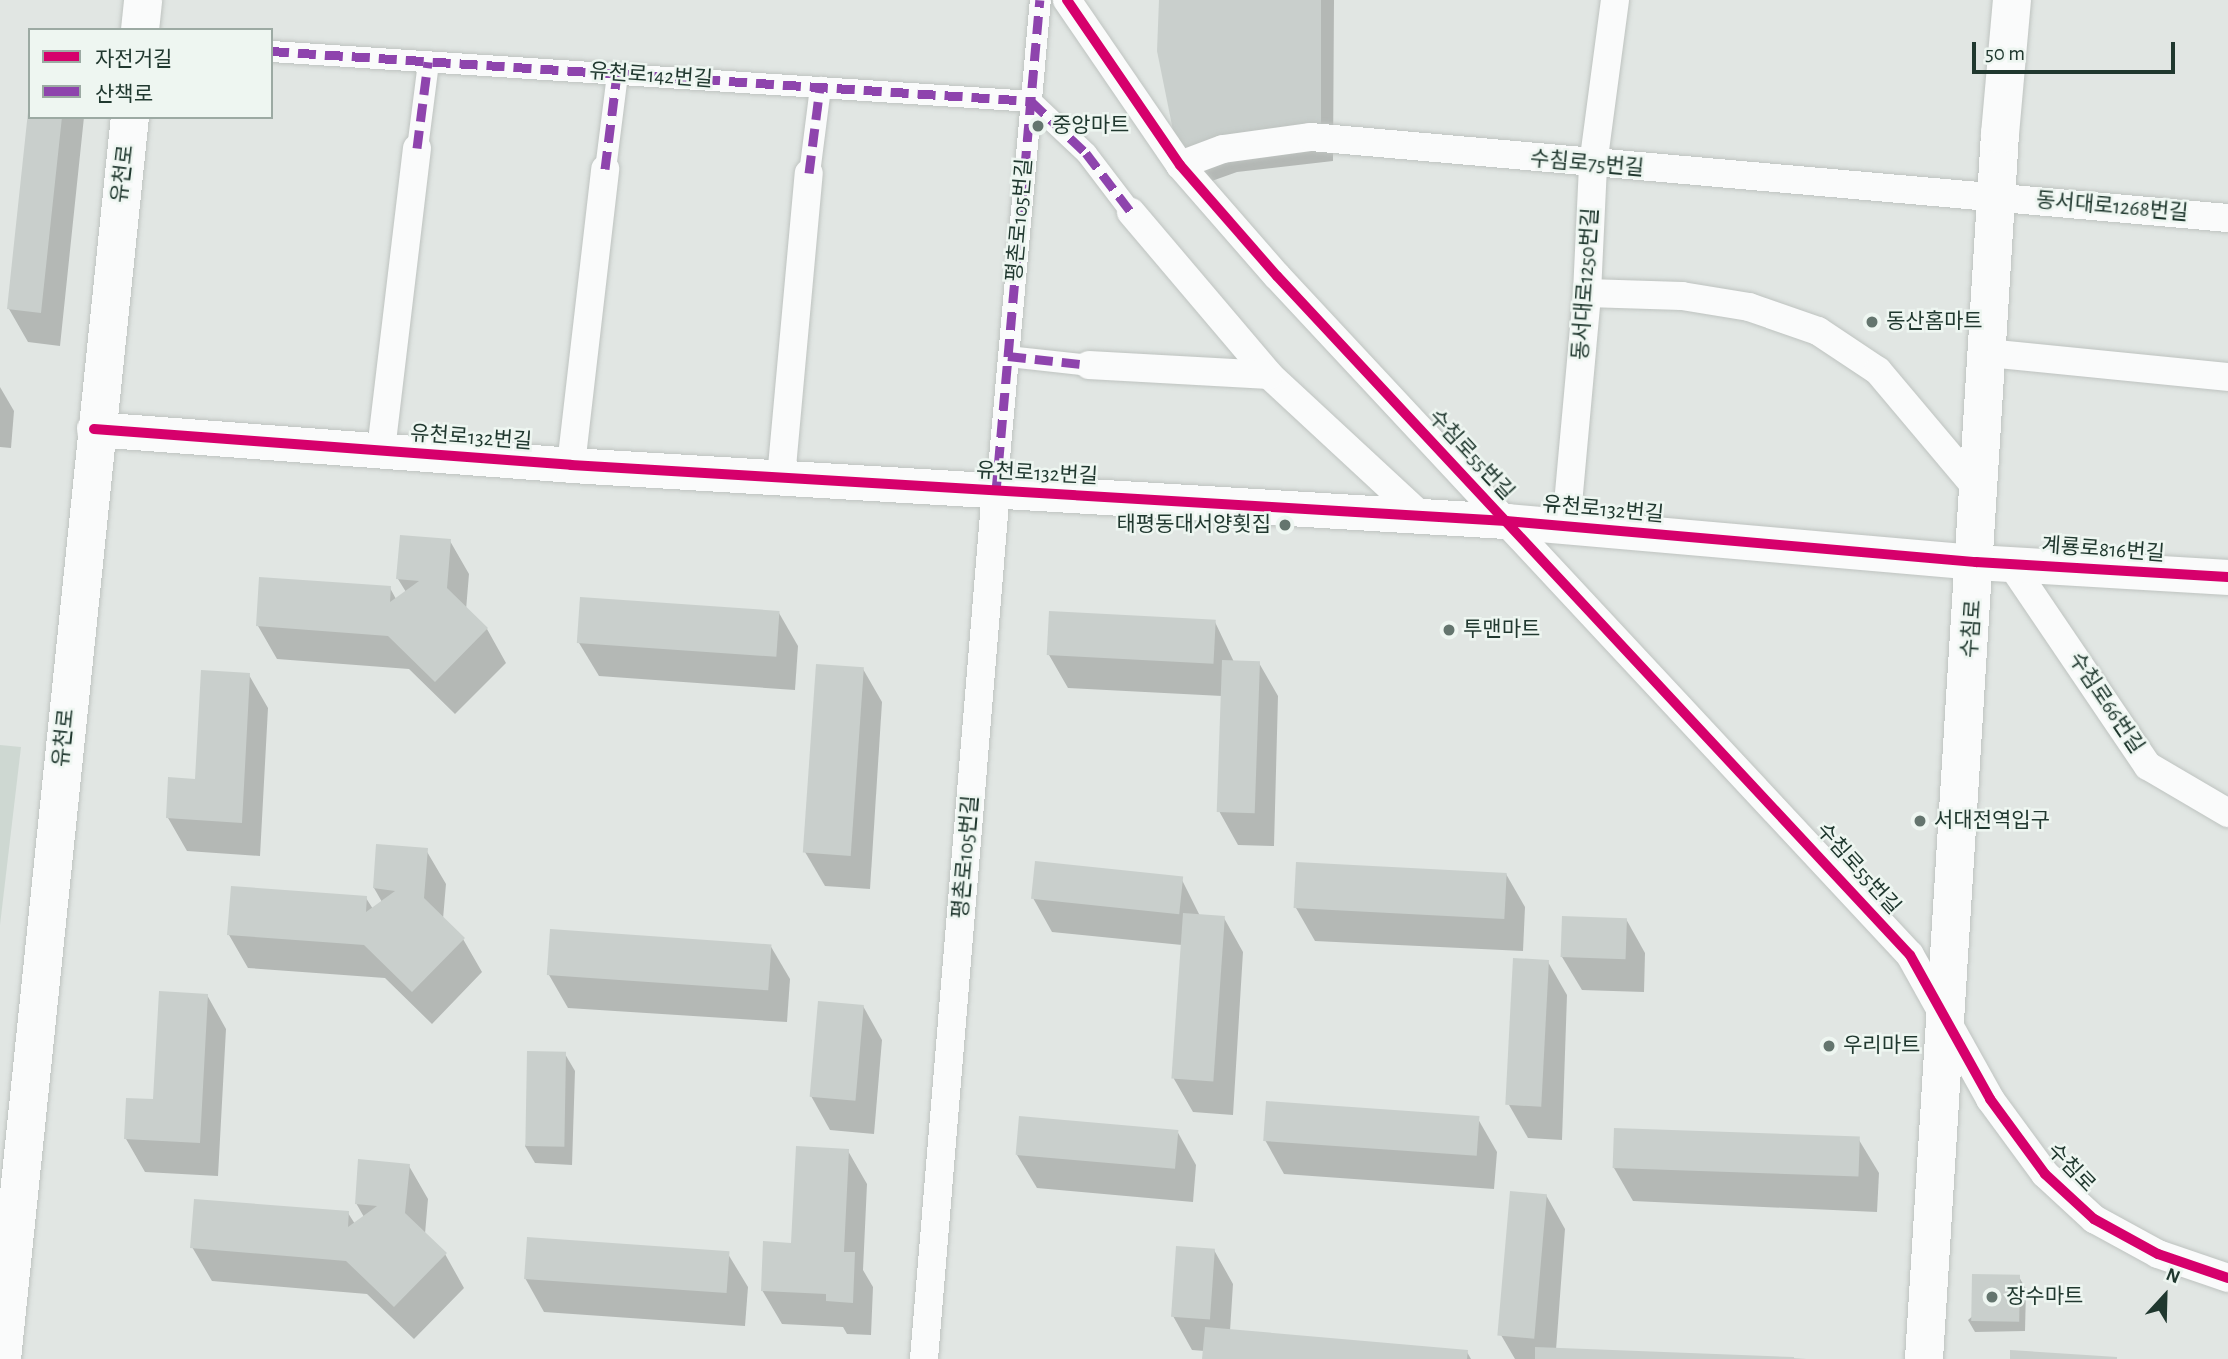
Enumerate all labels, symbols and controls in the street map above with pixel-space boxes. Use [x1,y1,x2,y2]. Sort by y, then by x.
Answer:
legend [28,28,273,119]
scale bar [1976,28,2179,72]
text: 50 m [1985,43,2025,64]
text: 자전거길 [95,49,172,70]
street label: 유천로142번길 [589,59,713,93]
text: 산책로 [95,84,153,105]
place label: 중앙마트 [1052,113,1129,139]
marker: 중앙마트 [1030,118,1046,134]
street label: 유천로 [107,144,139,204]
street label: 수침로75번길 [1529,146,1645,182]
street label: 평촌로105번길 [1002,157,1038,283]
street label: 동서대로1268번길 [2035,188,2189,226]
street label: 동서대로1250번길 [1568,207,1604,361]
place label: 동산홈마트 [1886,309,1983,335]
marker: 동산홈마트 [1864,314,1880,330]
street label: 수침로55번길 [1423,405,1519,505]
street label: 유천로132번길 [409,421,533,455]
street label: 유천로132번길 [975,458,1099,490]
street label: 유천로132번길 [1541,492,1665,528]
place label: 태평동대서양횟집 [1116,512,1271,538]
marker: 태평동대서양횟집 [1277,517,1293,533]
street label: 계룡로816번길 [2040,533,2166,567]
street label: 수침로 [1957,599,1987,659]
place label: 투맨마트 [1463,617,1540,643]
marker: 투맨마트 [1441,622,1457,638]
street label: 수침로66번길 [2063,648,2149,758]
street label: 유천로 [48,708,80,768]
street label: 평촌로105번길 [948,794,984,920]
place label: 서대전역입구 [1934,808,2050,834]
marker: 서대전역입구 [1912,813,1928,829]
street label: 수침로55번길 [1810,818,1906,920]
place label: 우리마트 [1843,1033,1920,1059]
marker: 우리마트 [1821,1038,1837,1054]
street label: 수침로 [2042,1138,2100,1198]
north arrow [2130,1261,2200,1331]
text: N [2163,1265,2183,1287]
place label: 장수마트 [2006,1284,2083,1310]
marker: 장수마트 [1984,1289,2000,1305]

